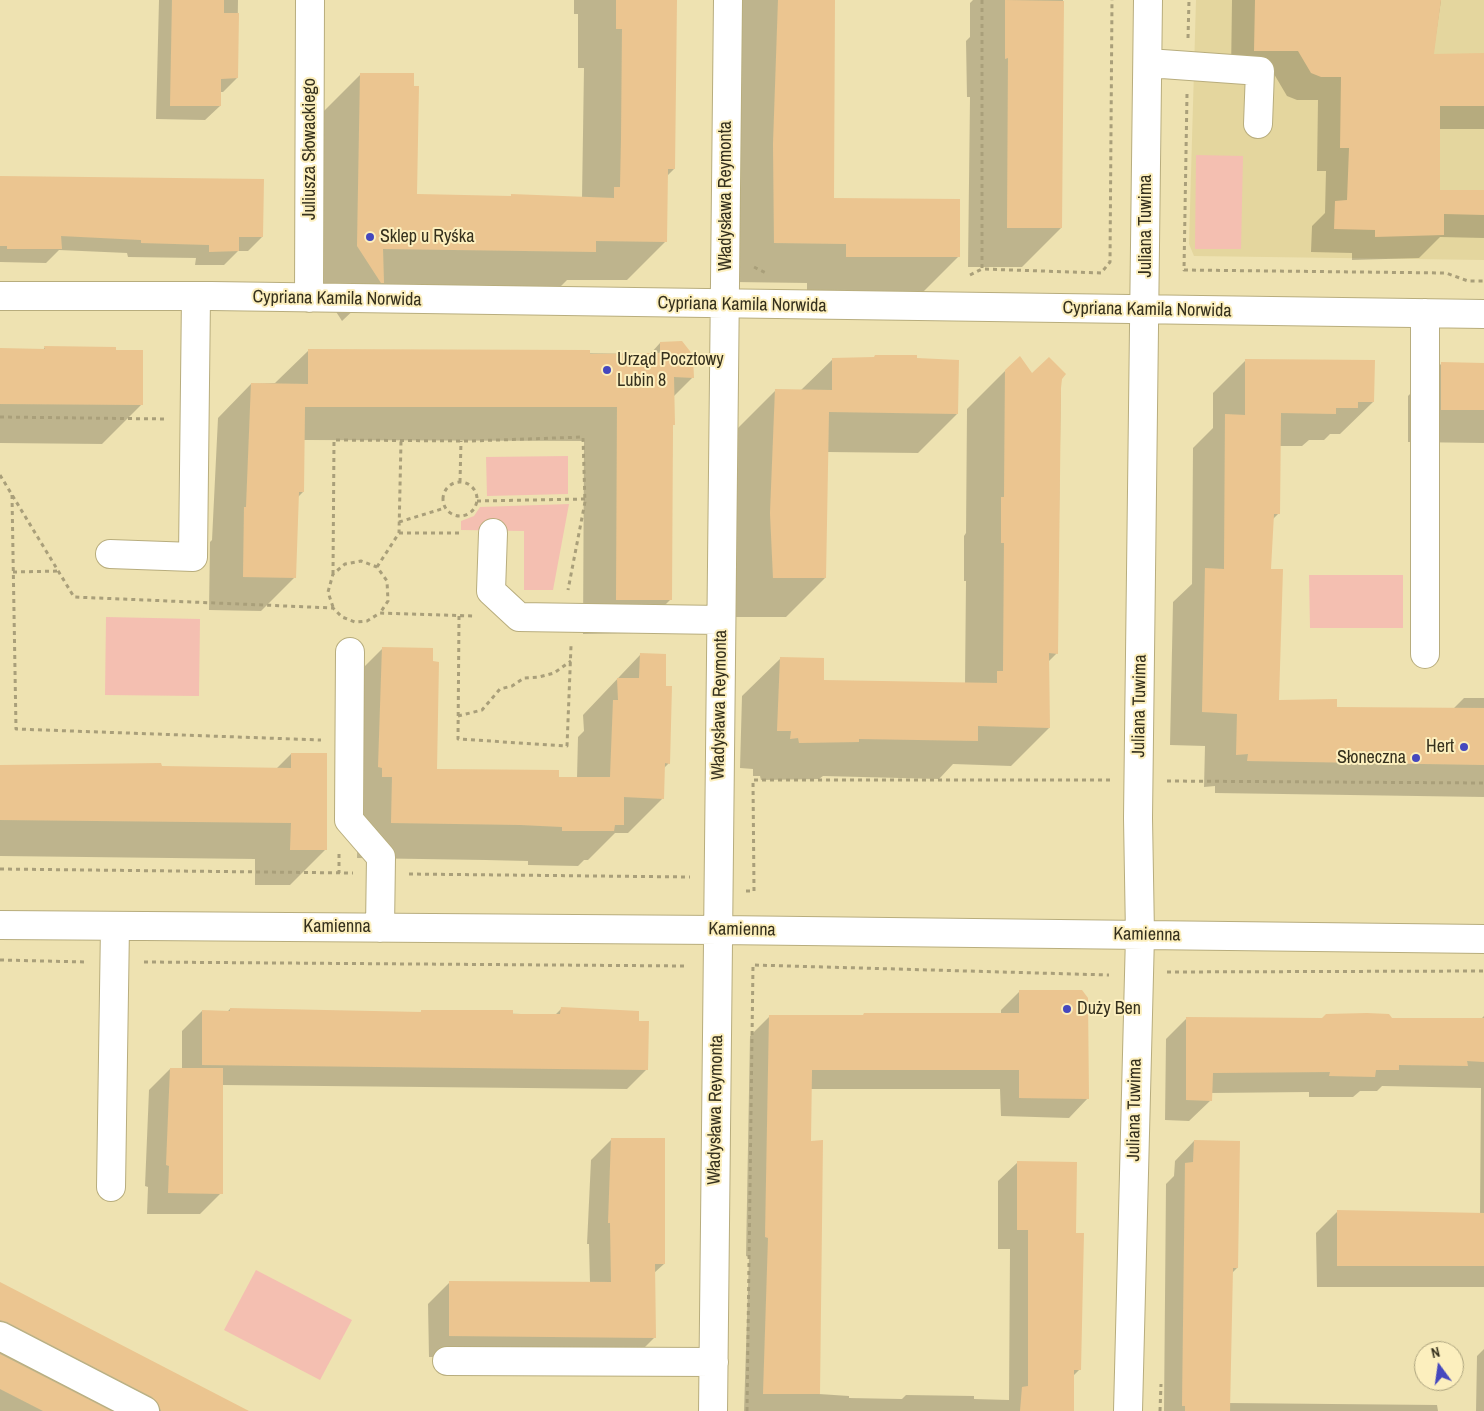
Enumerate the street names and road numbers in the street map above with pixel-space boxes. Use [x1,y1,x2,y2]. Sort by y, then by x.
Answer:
street label: Juliusza Słowackiego [299,78,321,220]
street label: Władysława Reymonta [715,121,737,271]
street label: Juliana Tuwima [1135,175,1157,277]
street label: Cypriana Kamila Norwida [252,287,422,311]
street label: Cypriana Kamila Norwida [657,293,827,317]
street label: Cypriana Kamila Norwida [1062,298,1232,322]
street label: Władysława Reymonta [708,630,732,780]
street label: Juliana Tuwima [1128,654,1152,758]
street label: Kamienna [303,916,371,938]
street label: Kamienna [708,919,776,941]
street label: Kamienna [1113,924,1181,946]
street label: Władysława Reymonta [704,1035,728,1185]
street label: Juliana Tuwima [1123,1058,1147,1162]

